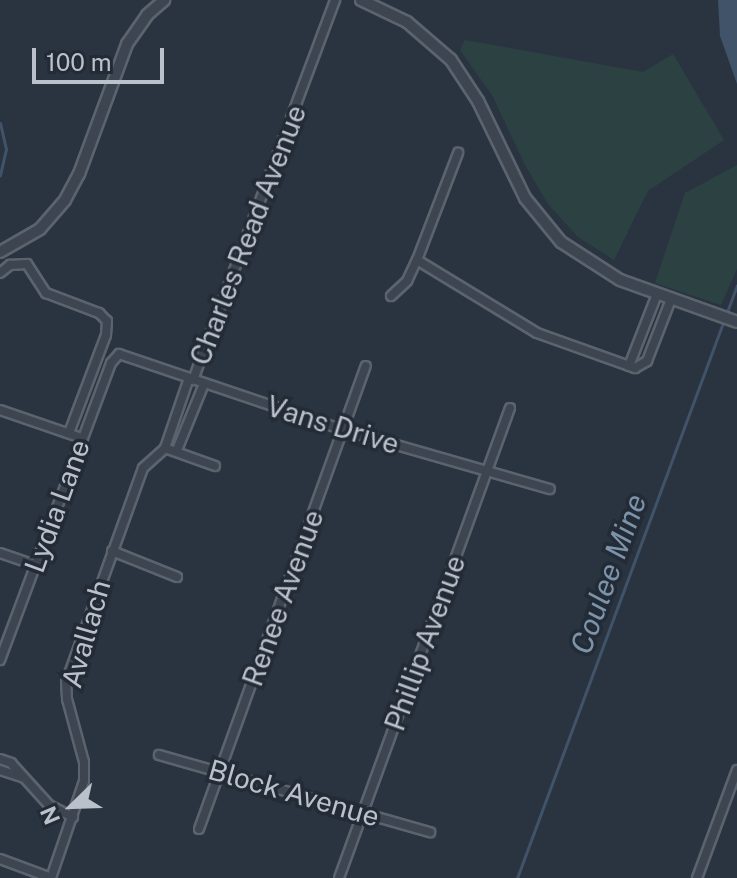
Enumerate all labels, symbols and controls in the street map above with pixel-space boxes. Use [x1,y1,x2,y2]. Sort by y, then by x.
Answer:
scale bar [36,32,168,82]
text: 100 m [46,48,112,76]
street label: Charles Read Avenue [183,100,313,370]
street label: Vans Drive [263,389,403,461]
street label: Lydia Lane [17,435,97,577]
water label: Coulee Mine [562,489,654,659]
street label: Renee Avenue [236,505,330,691]
street label: Phillip Avenue [378,551,472,735]
street label: Avallach [55,576,117,692]
street label: Block Avenue [205,753,383,833]
north arrow [32,766,112,846]
text: N [35,802,65,828]

